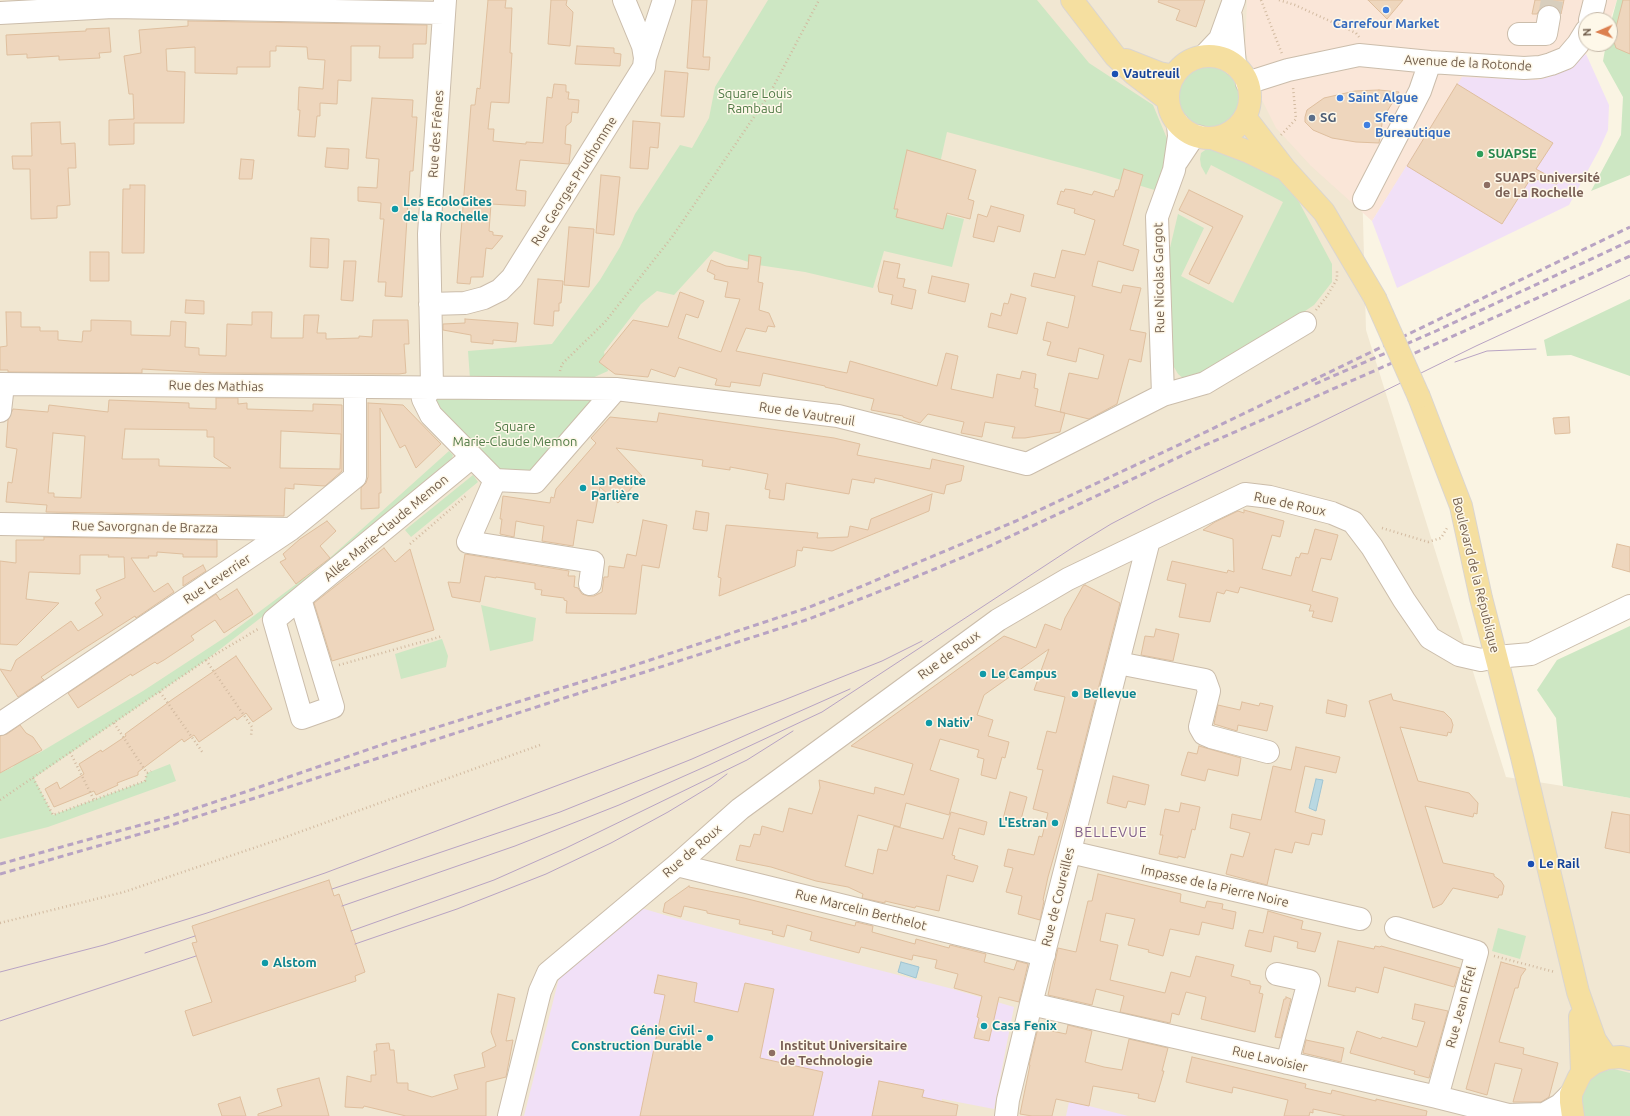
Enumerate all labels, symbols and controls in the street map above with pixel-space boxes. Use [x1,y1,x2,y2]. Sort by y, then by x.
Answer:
marker: Carrefour Market [1381,5,1391,15]
north arrow [1578,12,1618,52]
place label: Carrefour Market [1333,16,1439,32]
text: N [1581,28,1593,37]
street label: Avenue de la Rotonde [1404,52,1532,74]
place label: Vautreuil [1123,66,1180,82]
marker: Vautreuil [1110,69,1120,79]
park label: Square Louis Rambaud [718,86,792,117]
street label: Rue des Frênes [425,90,447,178]
place label: Saint Algue [1348,90,1418,106]
marker: Saint Algue [1335,93,1345,103]
place label: SG [1320,110,1336,126]
place label: Sfere Bureautique [1375,110,1451,141]
street label: Rue Georges Prudhomme [528,113,620,249]
marker: SG [1307,113,1317,123]
marker: Sfere Bureautique [1362,120,1372,130]
place label: SUAPSE [1488,146,1537,162]
marker: SUAPSE [1475,149,1485,159]
place label: SUAPS université de La Rochelle [1495,170,1600,201]
marker: SUAPS université de La Rochelle [1482,180,1492,190]
place label: Les EcoloGites de la Rochelle [403,194,492,225]
marker: Les EcoloGites de la Rochelle [390,204,400,214]
street label: Rue Nicolas Gargot [1150,222,1168,334]
street label: Rue des Mathias [168,377,264,395]
street label: Rue de Vautreuil [758,399,856,429]
park label: Square Marie-Claude Memon [452,419,578,450]
street label: Allée Marie-Claude Memon [321,471,451,585]
place label: La Petite Parlière [591,473,646,504]
marker: La Petite Parlière [578,483,588,493]
street label: Rue de Roux [1253,489,1327,519]
street label: Boulevard de la République [1449,496,1503,654]
street label: Rue Savorgnan de Brazza [72,518,218,536]
street label: Rue Leverrier [180,551,254,607]
street label: Rue de Roux [915,627,983,683]
place label: Le Campus [991,666,1057,682]
marker: Le Campus [978,669,988,679]
place label: Bellevue [1083,686,1137,702]
marker: Bellevue [1070,689,1080,699]
place label: Nativ' [937,715,973,731]
marker: Nativ' [924,718,934,728]
place label: L'Estran [999,815,1047,831]
marker: L'Estran [1050,818,1060,828]
street label: Rue de Roux [659,821,725,881]
district label: BELLEVUE [1074,824,1148,840]
street label: Rue de Coureilles [1038,846,1078,948]
place label: Le Rail [1539,856,1580,872]
marker: Le Rail [1526,859,1536,869]
street label: Impasse de la Pierre Noire [1140,861,1290,911]
street label: Rue Marcelin Berthelot [794,886,928,934]
place label: Alstom [273,955,317,971]
marker: Alstom [260,958,270,968]
street label: Rue Jean Effel [1443,964,1479,1050]
place label: Casa Fenix [992,1018,1057,1034]
marker: Casa Fenix [979,1021,989,1031]
place label: Génie Civil - Construction Durable [571,1023,702,1054]
marker: Génie Civil - Construction Durable [705,1033,715,1043]
place label: Institut Universitaire de Technologie [780,1038,907,1069]
street label: Rue Lavoisier [1231,1043,1309,1075]
marker: Institut Universitaire de Technologie [767,1048,777,1058]

